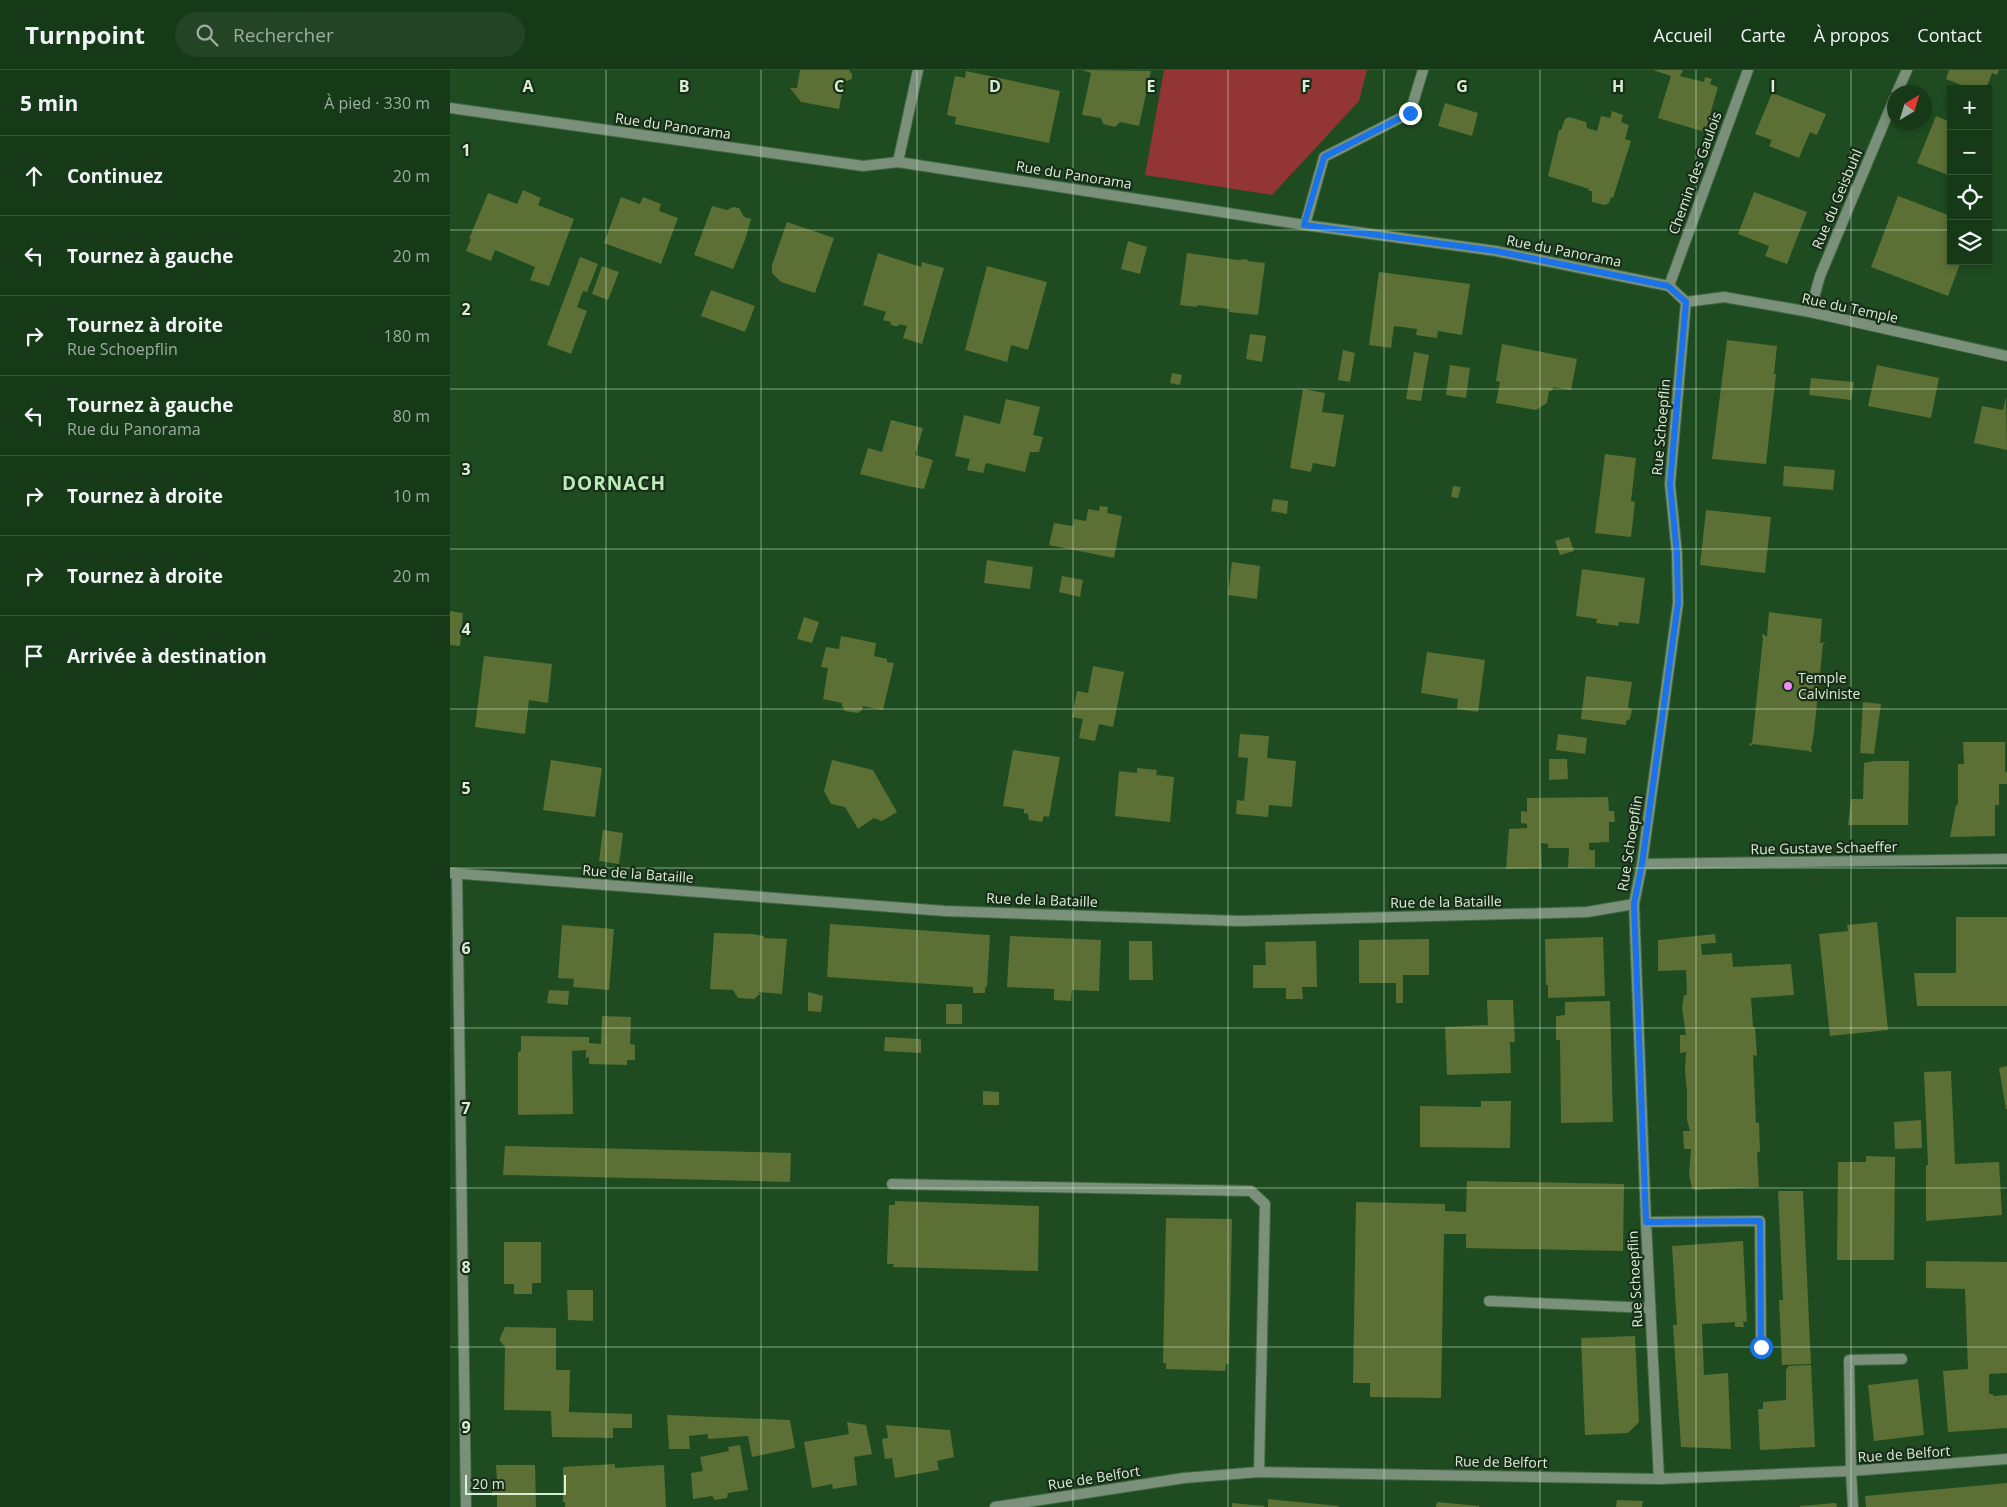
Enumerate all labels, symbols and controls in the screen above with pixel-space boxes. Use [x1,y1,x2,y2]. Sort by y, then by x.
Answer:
search box [175,12,525,57]
text: Turnpoint [25,18,145,51]
icon: search [193,21,221,49]
text: Rechercher [233,22,334,48]
text: Accueil [1654,23,1712,47]
text: Carte [1740,23,1786,47]
text: À propos [1814,23,1889,47]
text: Contact [1917,23,1982,47]
text: A [522,75,534,97]
text: B [679,75,689,97]
text: C [834,75,844,97]
text: D [989,75,1001,97]
text: E [1147,75,1156,97]
text: F [1302,75,1310,97]
text: G [1456,75,1468,97]
text: H [1612,75,1624,97]
text: I [1770,75,1776,97]
north arrow [1887,85,1932,130]
map controls [1947,85,1992,265]
button: + [1947,85,1992,130]
text: 5 min [20,89,78,117]
text: À pied · 330 m [324,92,430,114]
route end [1399,102,1422,125]
street label: Rue du Panorama [614,108,732,143]
street label: Chemin des Gaulois [1663,108,1726,237]
button: − [1947,130,1992,175]
text: 1 [461,139,471,161]
street label: Rue du Geisbuhl [1807,146,1866,252]
street label: Rue du Panorama [1015,156,1133,193]
icon: ahead [20,162,48,190]
text: Continuez [67,163,163,189]
text: 20 m [393,165,430,187]
button: locate [1947,175,1992,220]
button: layers [1947,220,1992,265]
street label: Rue du Panorama [1505,230,1623,271]
icon: left [20,242,48,270]
text: Tournez à gauche [67,243,233,269]
text: 20 m [393,245,430,267]
street label: Rue du Temple [1800,288,1900,327]
text: 2 [461,298,471,320]
text: Tournez à droite [67,312,223,338]
icon: right [20,322,48,350]
text: 180 m [384,325,430,347]
text: Rue Schoepflin [67,338,178,360]
street label: Rue Schoepflin [1647,378,1674,476]
text: Tournez à gauche [67,392,233,418]
icon: left [20,402,48,430]
text: 80 m [393,405,430,427]
text: Rue du Panorama [67,418,201,440]
text: 3 [461,458,471,480]
district label: DORNACH [562,470,666,496]
icon: right [20,482,48,510]
text: Tournez à droite [67,483,223,509]
text: 10 m [393,485,430,507]
icon: right [20,562,48,590]
text: Tournez à droite [67,563,223,589]
text: 20 m [393,565,430,587]
text: 4 [461,618,471,640]
icon: arrive [20,642,48,670]
text: Arrivée à destination [67,643,267,669]
place label: Temple Calviniste [1798,668,1860,703]
marker: Temple Calviniste [1782,680,1794,692]
text: 5 [461,777,471,799]
street label: Rue Schoepflin [1613,794,1646,892]
street label: Rue Gustave Schaeffer [1750,837,1898,858]
street label: Rue de la Bataille [582,860,695,887]
street label: Rue de la Bataille [986,888,1098,911]
street label: Rue de la Bataille [1390,891,1502,912]
text: 6 [461,937,471,959]
text: 7 [461,1097,471,1119]
street label: Rue Schoepflin [1622,1230,1647,1328]
text: 8 [461,1256,471,1278]
route start [1750,1336,1773,1359]
text: 9 [461,1416,471,1438]
street label: Rue de Belfort [1857,1441,1951,1466]
street label: Rue de Belfort [1454,1451,1548,1472]
street label: Rue de Belfort [1046,1461,1141,1494]
scale bar [465,1472,566,1495]
text: 20 m [472,1474,505,1493]

